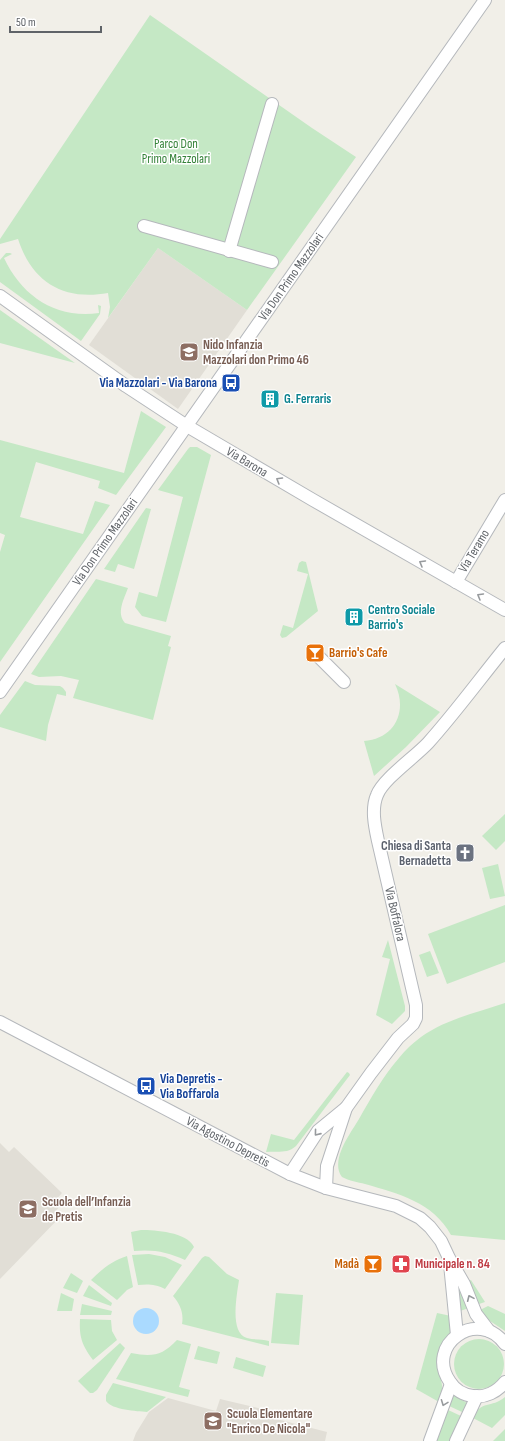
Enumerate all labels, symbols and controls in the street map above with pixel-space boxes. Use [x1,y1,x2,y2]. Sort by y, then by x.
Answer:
scale bar [10,8,101,34]
text: 50 m [16,15,36,30]
park label: Parco Don Primo Mazzolari [142,136,210,167]
street label: Via Don Primo Mazzolari [255,230,327,324]
place label: Nido Infanzia Mazzolari don Primo 46 [203,337,309,368]
school or university icon: Nido Infanzia Mazzolari don Primo 46 [178,341,200,363]
bus stop icon: Via Mazzolari - Via Barona [220,372,242,394]
place label: Via Mazzolari - Via Barona [99,375,217,391]
building icon: G. Ferraris [259,388,281,410]
place label: G. Ferraris [284,391,331,407]
street label: Via Barona [223,443,271,481]
one-way arrow [276,478,283,485]
street label: Via Don Primo Mazzolari [69,495,141,589]
street label: Via Teramo [455,527,493,575]
one-way arrow [419,560,426,567]
one-way arrow [477,594,485,601]
place label: Centro Sociale Barrio's [368,602,435,633]
building icon: Centro Sociale Barrio's [343,606,365,628]
bar icon: Barrio's Cafe [304,642,326,664]
place label: Barrio's Cafe [329,645,388,661]
place label: Chiesa di Santa Bernadetta [381,838,451,869]
church icon: Chiesa di Santa Bernadetta [454,842,476,864]
street label: Via Boffalora [381,885,409,943]
place label: Via Depretis - Via Boffarola [160,1071,223,1102]
bus stop icon: Via Depretis - Via Boffarola [135,1075,157,1097]
street label: Via Agostino Depretis [183,1113,273,1171]
one-way arrow [315,1129,322,1136]
place label: Scuola dell’Infanzia de Pretis [42,1194,131,1225]
school or university icon: Scuola dell’Infanzia de Pretis [17,1198,39,1220]
bar icon: Madà [362,1253,384,1275]
pharmacy icon: Municipale n. 84 [390,1253,412,1275]
place label: Madà [334,1256,359,1272]
place label: Municipale n. 84 [415,1256,490,1272]
one-way arrow [466,1294,474,1301]
one-way arrow [441,1399,449,1406]
place label: Scuola Elementare "Enrico De Nicola" [227,1406,313,1437]
school or university icon: Scuola Elementare "Enrico De Nicola" [202,1410,224,1432]

